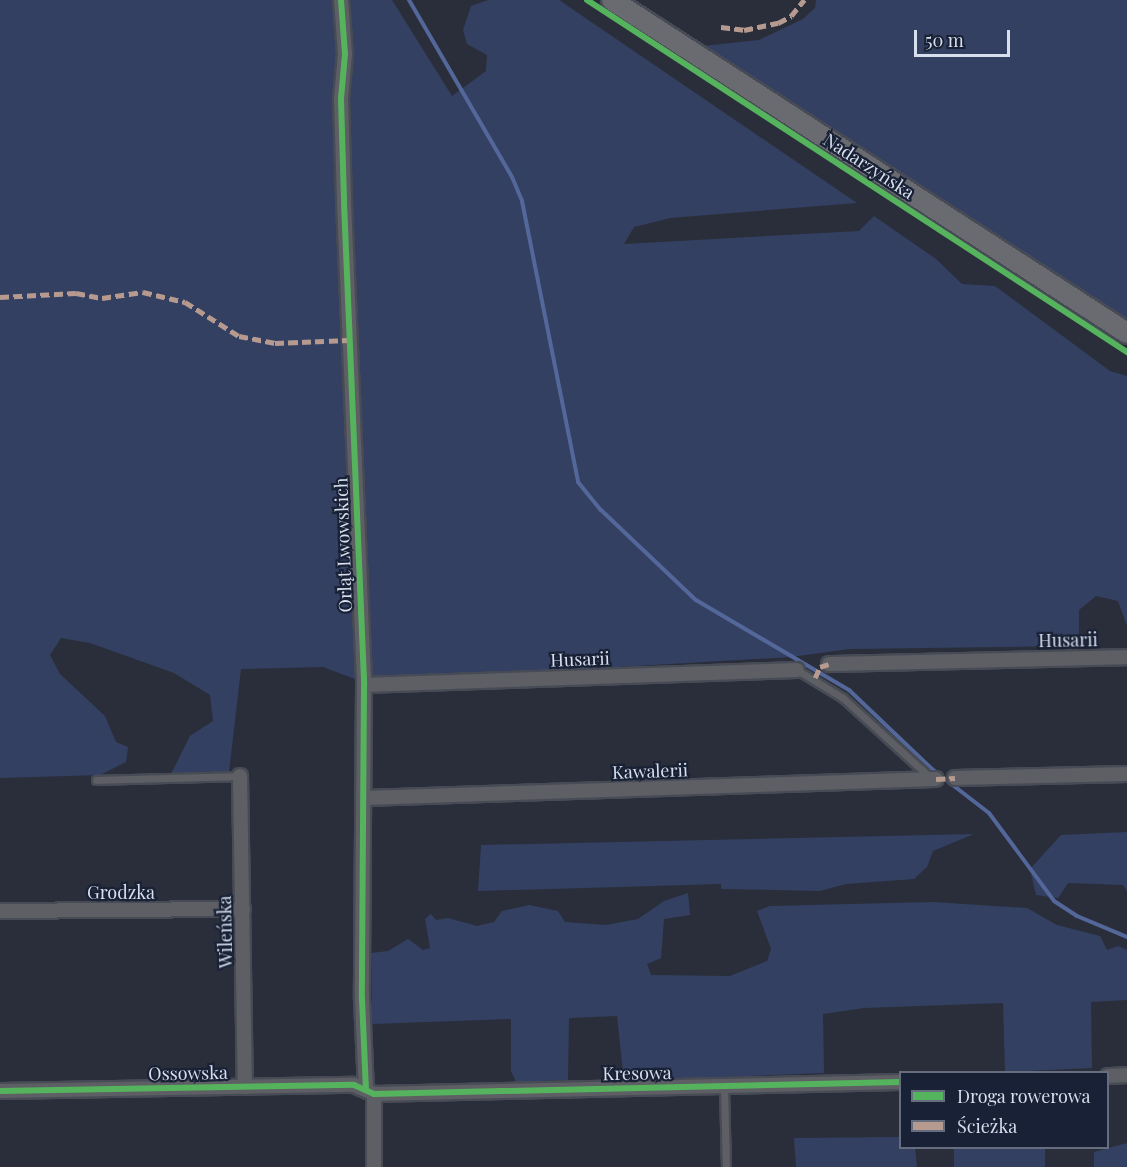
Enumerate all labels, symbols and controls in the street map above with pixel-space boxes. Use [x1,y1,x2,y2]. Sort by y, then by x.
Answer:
scale bar [917,18,1013,56]
text: 50 m [925,28,964,52]
street label: Nadarzyńska [820,129,918,203]
street label: Orląt Lwowskich [330,477,356,613]
street label: Husarii [1038,629,1098,651]
street label: Husarii [550,647,610,671]
street label: Kawalerii [612,759,688,783]
street label: Grodzka [87,881,155,903]
street label: Wileńska [214,895,236,969]
street label: Ossowska [148,1062,228,1084]
street label: Kresowa [602,1062,672,1084]
legend [899,1071,1109,1149]
text: Droga rowerowa [957,1084,1090,1108]
text: Ścieżka [957,1114,1017,1138]

